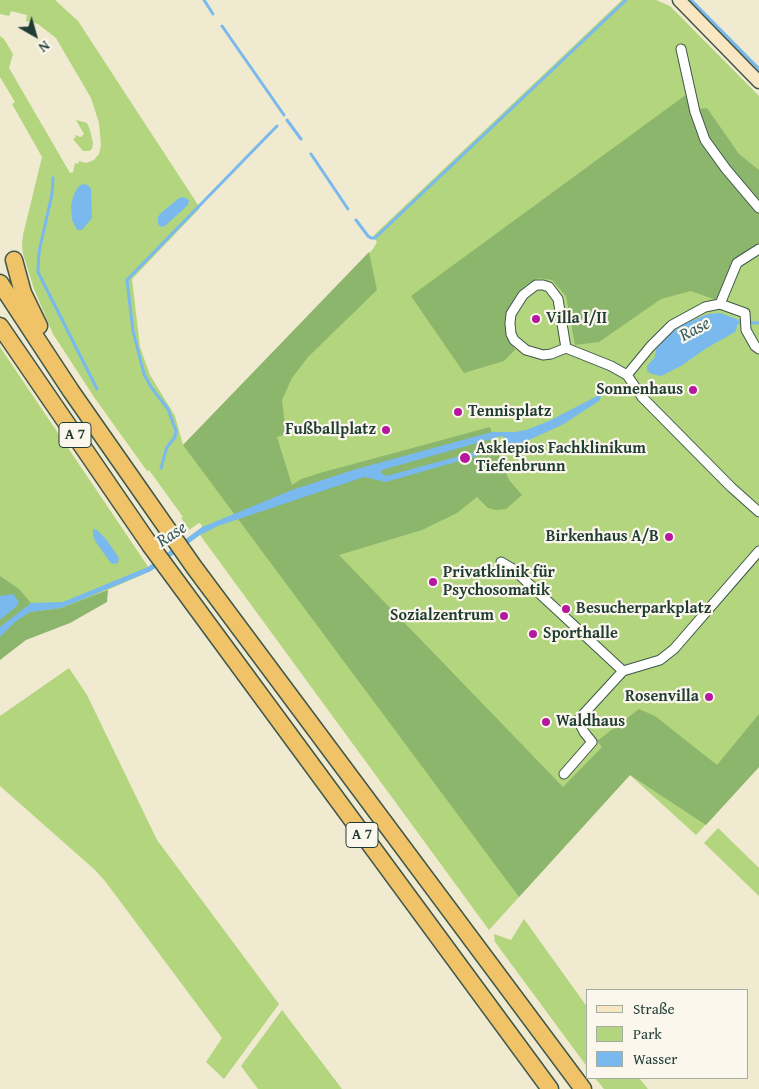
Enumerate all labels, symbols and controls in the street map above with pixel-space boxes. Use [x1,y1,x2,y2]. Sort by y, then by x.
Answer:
north arrow [10,10,60,60]
text: N [34,36,54,58]
place label: Villa I/II [546,309,607,329]
marker: Villa I/II [530,313,542,325]
water label: Rase [676,313,714,347]
place label: Sonnenhaus [596,380,683,400]
marker: Sonnenhaus [687,384,699,396]
place label: Tennisplatz [468,402,551,422]
marker: Tennisplatz [452,406,464,418]
place label: Fußballplatz [285,420,376,440]
road number: A 7 [59,422,91,448]
marker: Fußballplatz [380,424,392,436]
place label: Asklepios Fachklinikum Tiefenbrunn [476,439,646,477]
marker: Asklepios Fachklinikum Tiefenbrunn [458,451,472,465]
water label: Rase [153,517,191,553]
place label: Birkenhaus A/B [546,527,659,547]
marker: Birkenhaus A/B [663,531,675,543]
place label: Privatklinik für Psychosomatik [443,563,555,601]
marker: Privatklinik für Psychosomatik [427,576,439,588]
place label: Besucherparkplatz [576,599,711,619]
marker: Besucherparkplatz [560,603,572,615]
place label: Sozialzentrum [390,606,494,626]
marker: Sozialzentrum [498,610,510,622]
place label: Sporthalle [543,624,618,644]
marker: Sporthalle [527,628,539,640]
place label: Rosenvilla [625,687,699,707]
marker: Rosenvilla [703,691,715,703]
place label: Waldhaus [556,712,625,732]
marker: Waldhaus [540,716,552,728]
road number: A 7 [346,822,378,848]
legend [586,989,749,1079]
text: Straße [633,998,675,1019]
text: Park [633,1023,662,1044]
text: Wasser [633,1048,677,1069]

